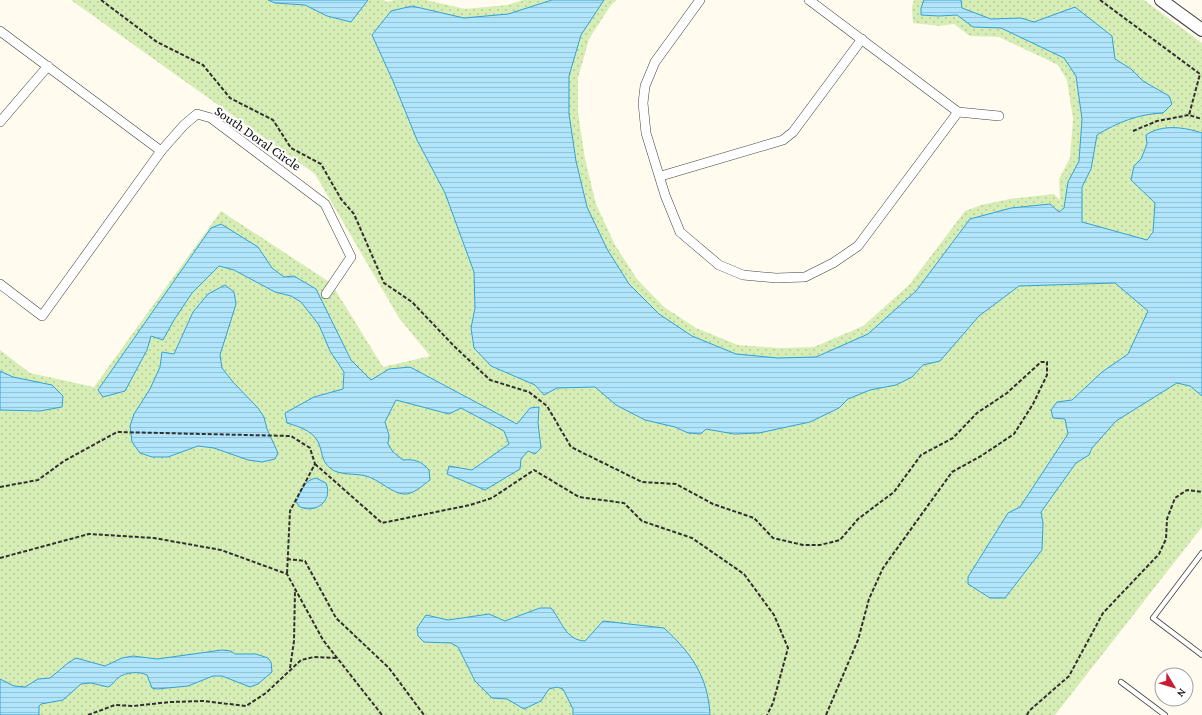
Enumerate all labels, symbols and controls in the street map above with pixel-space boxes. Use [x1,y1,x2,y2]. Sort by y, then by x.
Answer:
street label: South Doral Circle [212,102,304,174]
north arrow [1154,667,1194,707]
text: N [1175,687,1189,700]

